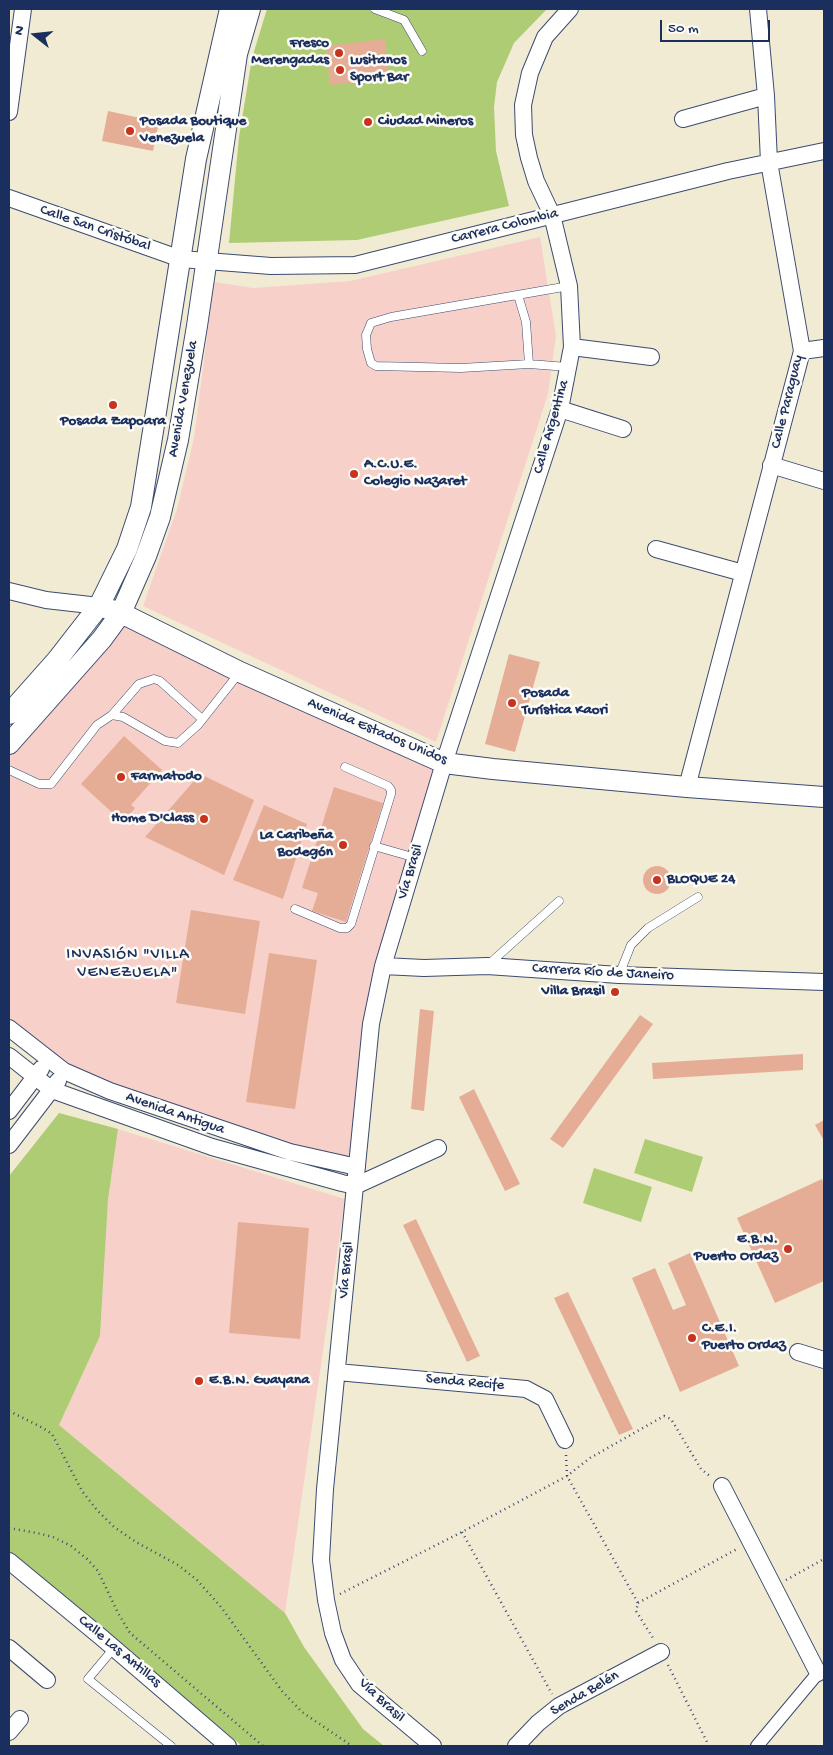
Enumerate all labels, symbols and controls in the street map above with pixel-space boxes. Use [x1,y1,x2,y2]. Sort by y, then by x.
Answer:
north arrow [10,10,60,60]
scale bar [663,10,773,42]
text: 50 m [668,20,699,38]
text: N [11,24,30,37]
place label: Fresco Merengadas [251,35,329,70]
marker: Fresco Merengadas [333,47,345,59]
place label: Lusitanos Sport Bar [350,52,408,87]
marker: Lusitanos Sport Bar [334,64,346,76]
place label: Posada Boutique Venezuela [140,113,246,148]
place label: Ciudad Mineros [378,113,473,131]
marker: Ciudad Mineros [362,116,374,128]
marker: Posada Boutique Venezuela [124,125,136,137]
street label: Calle San Cristóbal [37,202,153,256]
street label: Carrera Colombia [450,205,560,249]
street label: Avenida Venezuela [165,339,203,459]
street label: Calle Paraguay [768,353,808,451]
street label: Calle Argentina [530,378,574,476]
marker: Posada Zapoara [107,399,119,411]
place label: Posada Zapoara [60,413,166,431]
place label: A.C.U.E. Colegio Nazaret [364,456,466,491]
marker: A.C.U.E. Colegio Nazaret [348,468,360,480]
place label: Posada Turística Kaori [522,685,608,720]
street label: Avenida Estados Unidos [304,694,450,770]
marker: Posada Turística Kaori [506,697,518,709]
place label: Farmatodo [131,768,202,786]
marker: Farmatodo [115,771,127,783]
place label: Home D'Class [111,810,194,828]
marker: Home D'Class [198,813,210,825]
place label: La Caribeña Bodegón [259,827,333,862]
marker: La Caribeña Bodegón [337,839,349,851]
street label: Vía Brasil [394,842,428,902]
place label: BLOQUE 24 [667,871,735,889]
marker: BLOQUE 24 [651,874,663,886]
district label: INVASIÓN "VILLA VENEZUELA" [64,946,192,984]
street label: Carrera Río de Janeiro [532,960,674,986]
place label: Villa Brasil [542,983,605,1001]
marker: Villa Brasil [609,986,621,998]
street label: Avenida Antigua [123,1089,227,1139]
place label: E.B.N. Puerto Ordaz [694,1231,778,1266]
street label: Vía Brasil [336,1241,358,1299]
marker: E.B.N. Puerto Ordaz [782,1243,794,1255]
place label: C.E.I. Puerto Ordaz [702,1320,786,1355]
marker: C.E.I. Puerto Ordaz [686,1332,698,1344]
street label: Senda Recife [425,1371,505,1395]
place label: E.B.N. Guayana [209,1372,309,1390]
marker: E.B.N. Guayana [193,1375,205,1387]
street label: Calle Las Antillas [74,1612,164,1692]
street label: Senda Belén [548,1667,622,1721]
street label: Vía Brasil [354,1675,408,1727]

